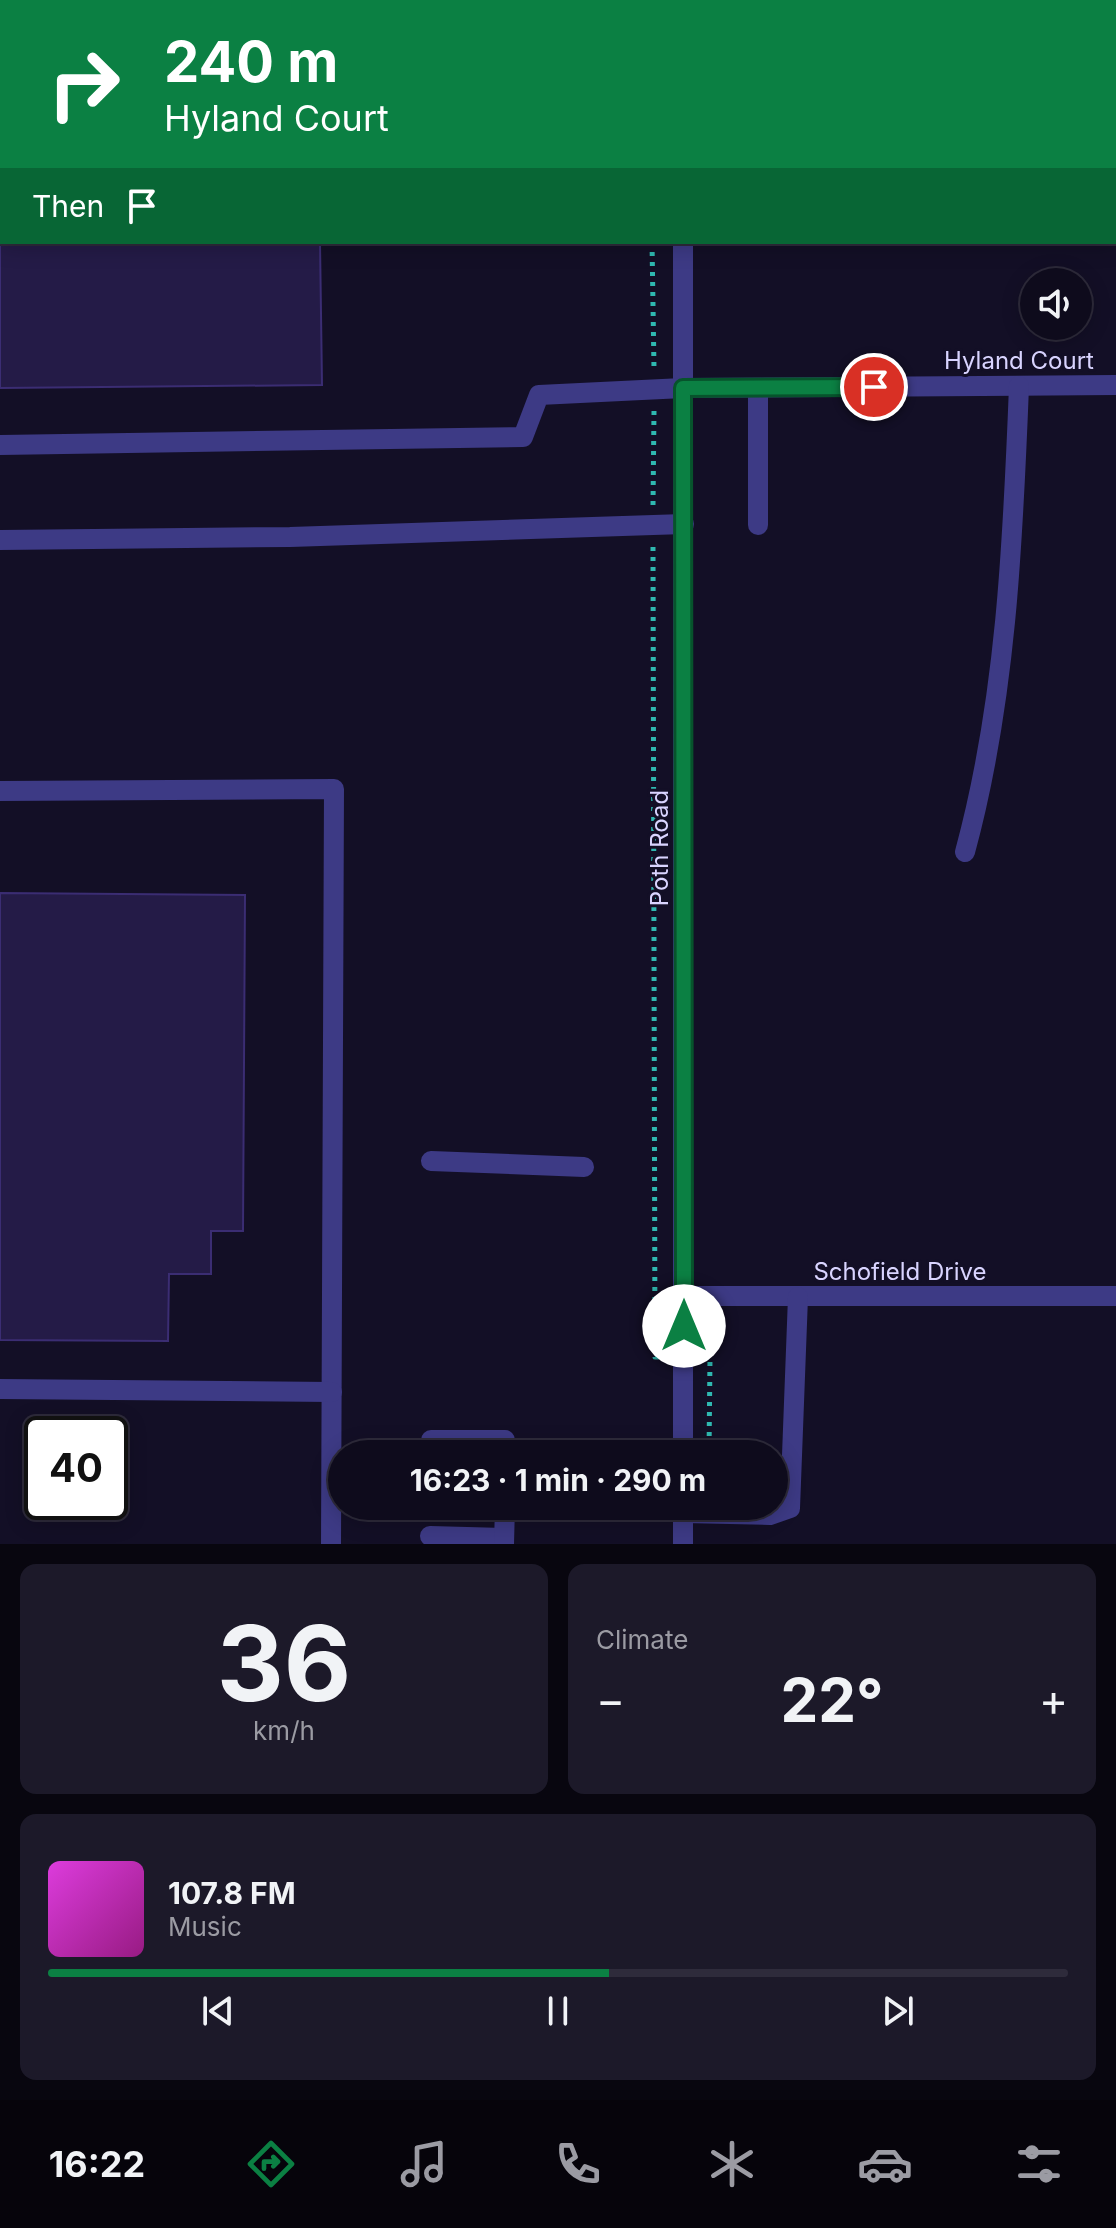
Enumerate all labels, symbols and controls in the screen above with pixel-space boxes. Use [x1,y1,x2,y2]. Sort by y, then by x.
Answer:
text: 240 m [164,28,338,96]
icon: right [32,32,136,136]
text: Hyland Court [164,96,389,140]
icon: arrive [120,184,164,228]
text: Then [32,188,104,224]
map controls [1020,268,1092,340]
button: sound [1020,268,1092,340]
street label: Hyland Court [944,346,1094,375]
pin [840,353,908,421]
icon: arrive [852,365,896,409]
street label: Poth Road [645,790,674,906]
street label: Schofield Drive [813,1257,987,1286]
position arrow [642,1284,726,1368]
speed limit sign: 40 [24,1416,128,1520]
text: 16:23 · 1 min · 290 m [410,1462,706,1498]
text: 36 [217,1600,351,1726]
text: Climate [596,1624,688,1655]
text: 22° [780,1664,884,1736]
text: − [596,1673,625,1727]
text: + [1039,1673,1068,1727]
text: km/h [253,1715,315,1746]
text: 107.8 FM [168,1875,296,1911]
text: Music [168,1911,242,1942]
icon: previous [196,1989,240,2033]
icon: pause [536,1989,580,2033]
icon: next [876,1989,920,2033]
icon: directions [243,2136,299,2192]
icon: music [396,2136,452,2192]
icon: phone [550,2136,606,2192]
icon: climate [704,2136,760,2192]
icon: car [857,2136,913,2192]
icon: filters [1011,2136,1067,2192]
text: 16:22 [49,2142,145,2186]

